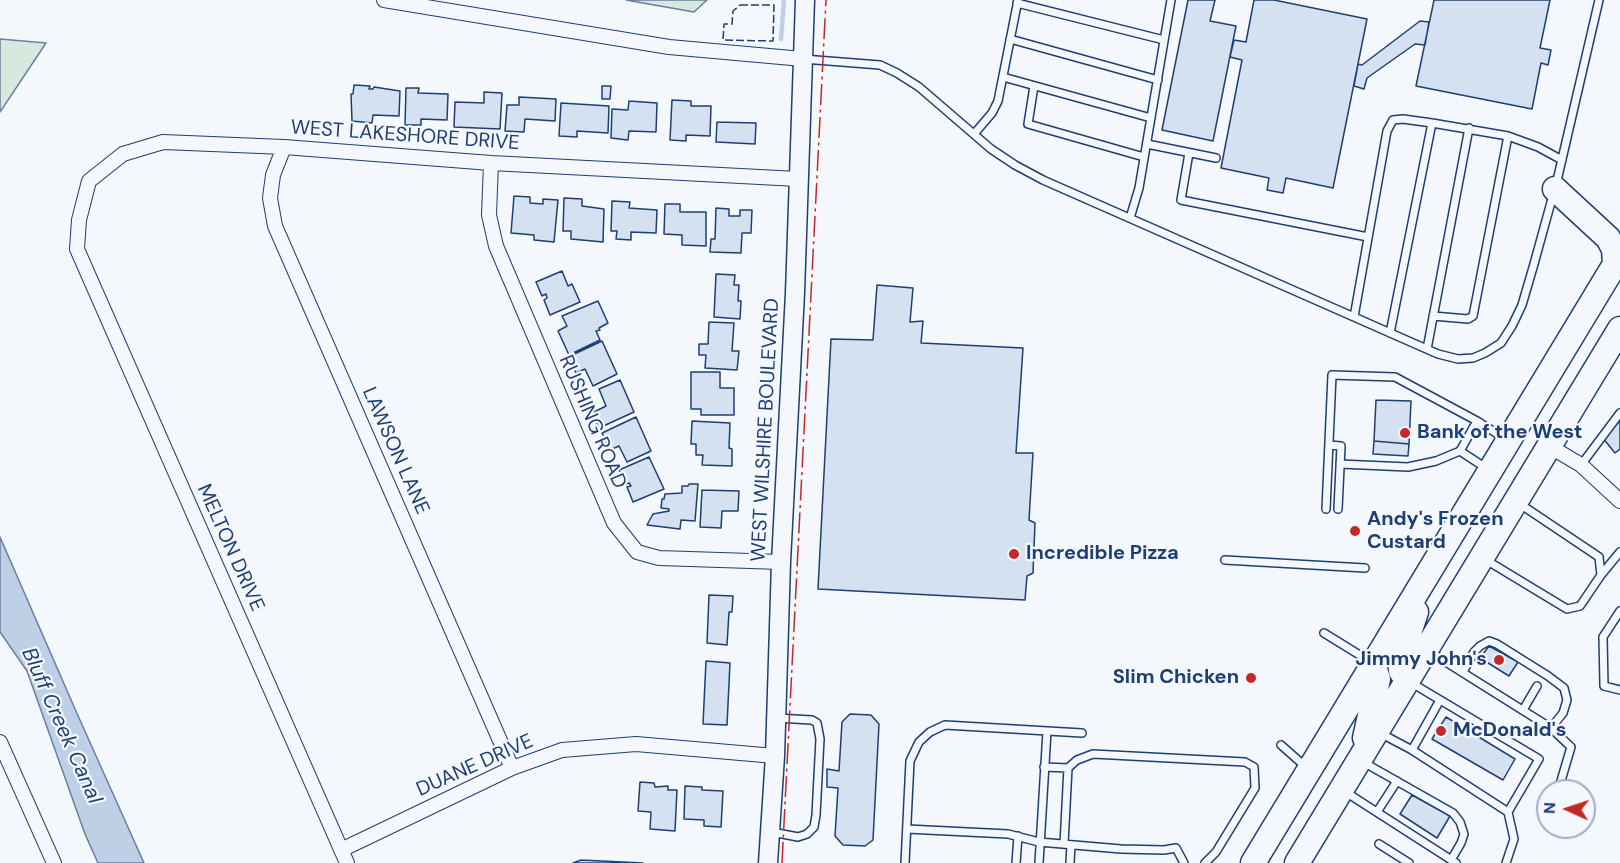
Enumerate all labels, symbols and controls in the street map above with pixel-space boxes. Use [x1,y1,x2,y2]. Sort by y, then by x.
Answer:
street label: WEST LAKESHORE DRIVE [290,116,520,156]
street label: WEST WILSHIRE BOULEVARD [747,298,785,562]
street label: RUSHING ROAD [553,352,631,492]
street label: LAWSON LANE [356,384,434,518]
place label: Bank of the West [1417,421,1582,445]
marker: Bank of the West [1398,426,1412,440]
street label: MELTON DRIVE [191,481,269,615]
place label: Andy's Frozen Custard [1367,508,1504,555]
marker: Andy's Frozen Custard [1348,524,1362,538]
place label: Incredible Pizza [1026,542,1179,566]
marker: Incredible Pizza [1007,547,1021,561]
water label: Bluff Creek Canal [15,644,107,808]
place label: Jimmy John's [1355,648,1487,672]
marker: Jimmy John's [1492,653,1506,667]
place label: Slim Chicken [1113,666,1239,690]
marker: Slim Chicken [1244,671,1258,685]
place label: McDonald's [1453,719,1566,743]
marker: McDonald's [1434,724,1448,738]
street label: DUANE DRIVE [413,730,537,802]
north arrow [1536,779,1596,839]
text: N [1539,802,1560,815]

